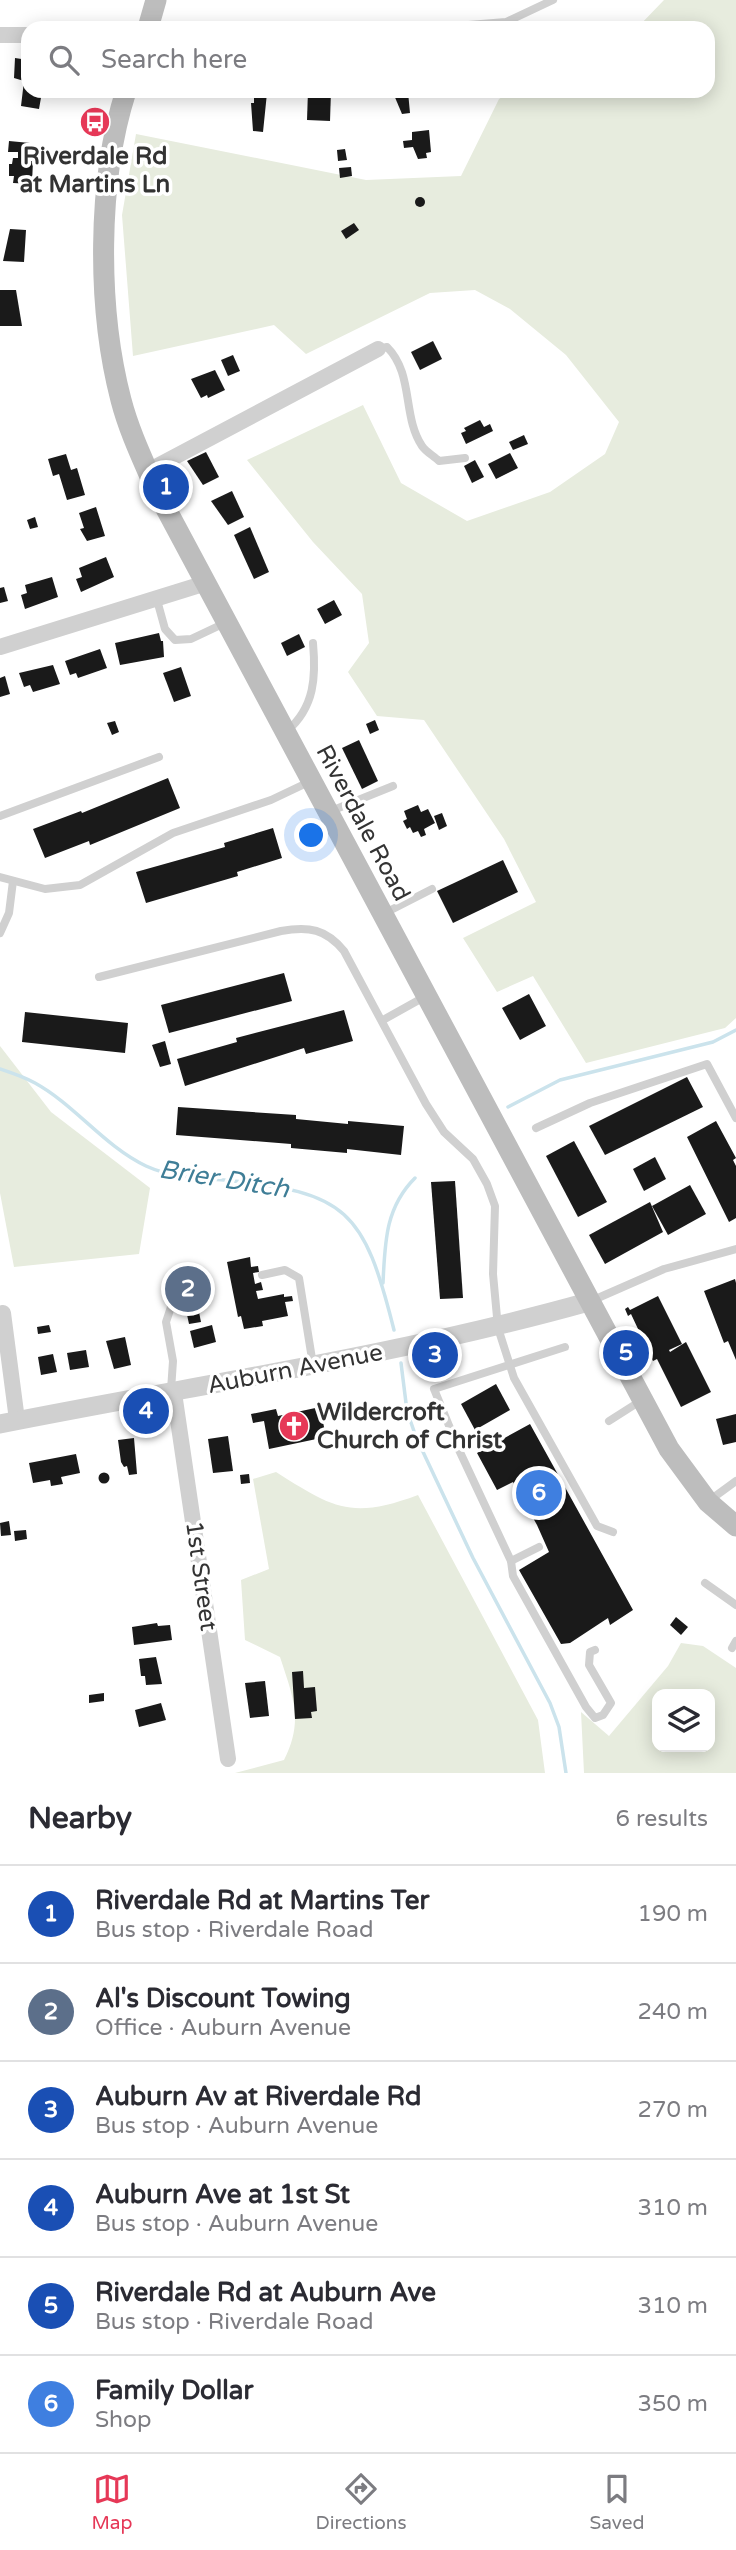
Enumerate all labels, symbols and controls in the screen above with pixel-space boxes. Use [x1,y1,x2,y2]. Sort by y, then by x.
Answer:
search box [21,21,715,98]
icon: search [45,41,83,79]
text: Search here [101,44,247,75]
bus stop icon: Riverdale Rd at Martins Ln [78,105,112,139]
place label: Riverdale Rd at Martins Ln [20,142,170,199]
pin: 1 [143,461,189,513]
street label: Riverdale Road [310,740,416,906]
your location [294,818,328,852]
water label: Brier Ditch [157,1153,292,1205]
pin: 2 [165,1263,211,1315]
pin: 5 [603,1327,649,1379]
pin: 3 [412,1329,458,1381]
street label: Auburn Avenue [205,1338,385,1400]
pin: 4 [123,1385,169,1437]
place label: Wildercroft Church of Christ [317,1398,503,1455]
church icon: Wildercroft Church of Christ [277,1409,311,1443]
pin: 6 [516,1467,562,1519]
street label: 1st Street [179,1519,223,1633]
map controls [652,1689,715,1752]
button: layers [652,1689,715,1752]
text: Nearby [28,1800,132,1837]
text: 6 results [615,1805,708,1833]
text: Riverdale Rd at Martins Ter [95,1885,430,1916]
text: 1 [44,1900,58,1928]
text: 190 m [638,1900,708,1928]
text: Bus stop · Riverdale Road [95,1916,373,1944]
text: Al's Discount Towing [95,1983,351,2014]
text: 2 [44,1998,58,2026]
text: 240 m [638,1998,708,2026]
text: Office · Auburn Avenue [95,2014,351,2042]
text: Auburn Av at Riverdale Rd [95,2081,421,2112]
text: 3 [44,2096,58,2124]
text: 270 m [638,2096,708,2124]
text: Bus stop · Auburn Avenue [95,2112,378,2140]
text: Auburn Ave at 1st St [95,2179,350,2210]
text: 4 [44,2194,58,2222]
text: 310 m [638,2194,708,2222]
text: Bus stop · Auburn Avenue [95,2210,378,2238]
text: Riverdale Rd at Auburn Ave [95,2277,436,2308]
text: 5 [44,2292,58,2320]
text: 310 m [638,2292,708,2320]
text: Bus stop · Riverdale Road [95,2308,373,2336]
text: Family Dollar [95,2375,253,2406]
text: 6 [44,2390,58,2418]
text: 350 m [638,2390,708,2418]
text: Shop [95,2406,152,2434]
tab: Map [92,2470,133,2534]
tab: Directions [316,2470,407,2534]
tab: Saved [590,2470,644,2534]

